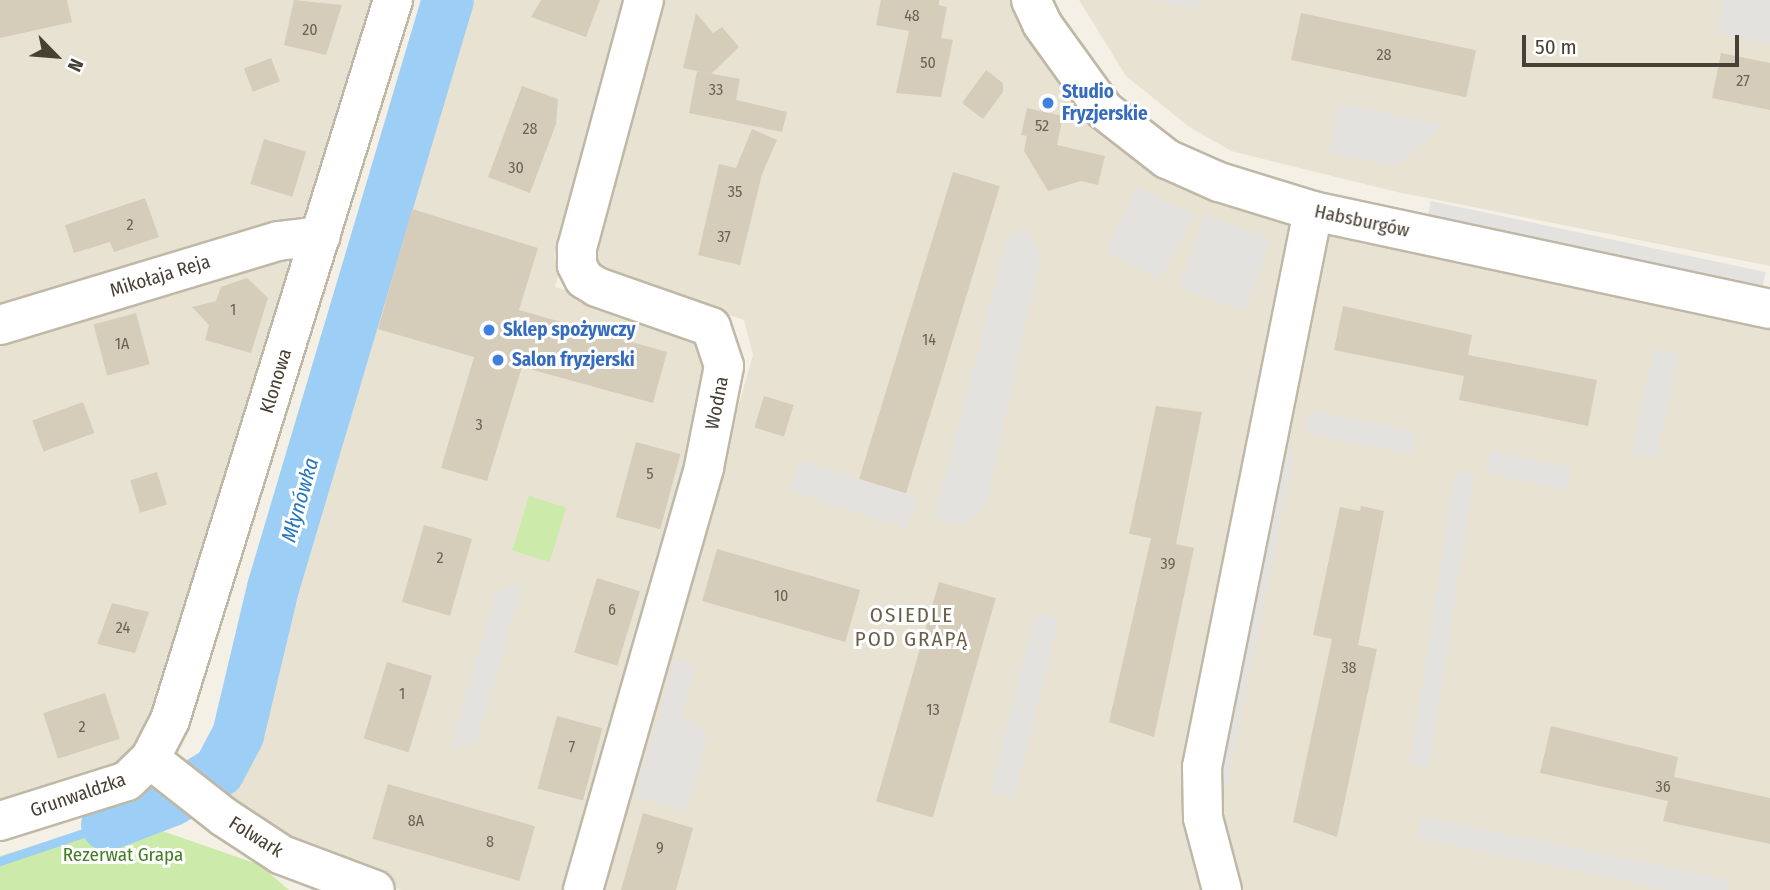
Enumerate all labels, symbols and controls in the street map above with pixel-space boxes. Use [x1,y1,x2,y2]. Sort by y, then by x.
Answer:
house number: 48 [904,6,920,26]
house number: 20 [302,20,318,40]
north arrow [21,21,91,91]
scale bar [1525,21,1742,65]
text: 50 m [1535,34,1577,60]
house number: 28 [1376,45,1392,65]
house number: 50 [920,53,936,73]
text: N [63,55,88,75]
house number: 27 [1736,71,1750,91]
house number: 33 [709,80,723,100]
place label: Studio Fryzjerskie [1062,81,1148,125]
marker: Studio Fryzjerskie [1040,95,1056,111]
house number: 52 [1035,116,1049,136]
house number: 28 [522,119,538,139]
house number: 30 [508,158,524,178]
house number: 35 [728,182,742,202]
street label: Habsburgów [1312,200,1412,242]
house number: 2 [126,215,134,235]
house number: 37 [717,227,731,247]
street label: Mikołaja Reja [107,250,213,302]
house number: 1 [230,300,236,320]
place label: Sklep spożywczy [503,319,635,341]
marker: Sklep spożywczy [481,322,497,338]
house number: 14 [922,330,936,350]
house number: 1A [115,334,129,354]
street label: Klonowa [255,346,297,416]
place label: Salon fryzjerski [512,349,635,371]
marker: Salon fryzjerski [490,352,506,368]
street label: Wodna [701,375,733,431]
house number: 3 [475,415,483,435]
water label: Młynówka [276,455,324,545]
house number: 5 [646,464,654,484]
house number: 2 [436,548,444,568]
house number: 39 [1161,554,1175,574]
house number: 10 [774,586,788,606]
house number: 6 [608,600,616,620]
district label: OSIEDLE POD GRAPĄ [856,602,968,652]
house number: 24 [116,618,130,638]
house number: 38 [1341,658,1357,678]
house number: 1 [399,684,405,704]
house number: 13 [926,700,940,720]
house number: 2 [78,717,86,737]
house number: 7 [569,737,575,757]
street label: Grunwaldzka [27,768,129,822]
house number: 36 [1655,777,1671,797]
house number: 8A [408,811,424,831]
street label: Folwark [225,812,287,862]
house number: 8 [486,832,494,852]
house number: 9 [656,838,664,858]
park label: Rezerwat Grapa [63,844,183,866]

